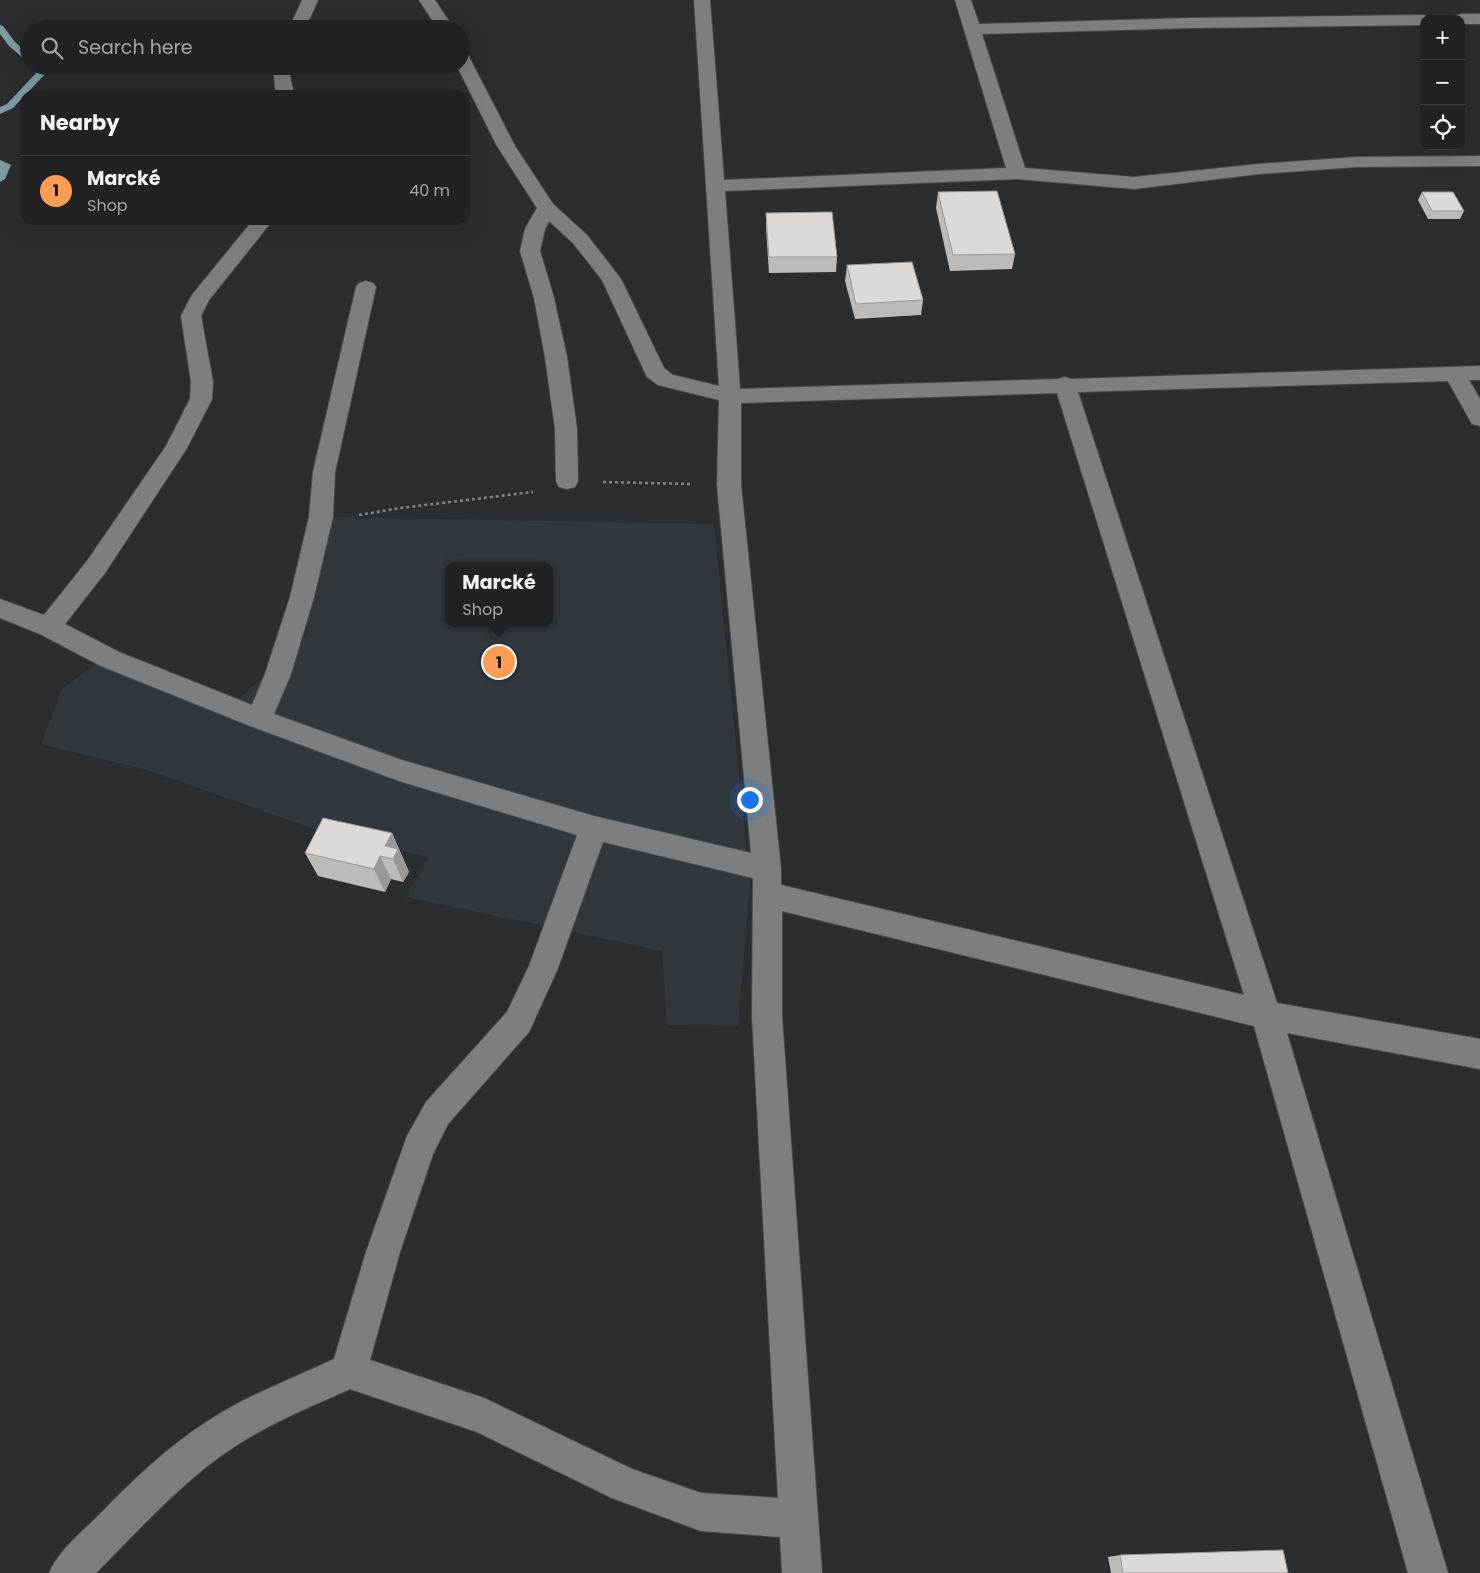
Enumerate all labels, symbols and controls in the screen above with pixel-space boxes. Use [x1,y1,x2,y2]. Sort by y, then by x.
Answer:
map controls [1420,15,1465,150]
button: + [1420,15,1465,60]
search box [20,20,470,75]
icon: search [38,34,66,62]
text: Search here [78,34,192,61]
button: − [1420,60,1465,105]
button: locate [1420,105,1465,150]
text: Nearby [40,108,120,137]
text: Marcké [87,165,160,192]
text: 1 [53,179,59,202]
text: 40 m [409,179,450,202]
text: Shop [87,194,128,217]
popup [445,562,553,627]
text: Marcké [462,569,536,596]
text: Shop [462,598,503,621]
pin: 1 [483,643,515,681]
your location [737,787,763,813]

